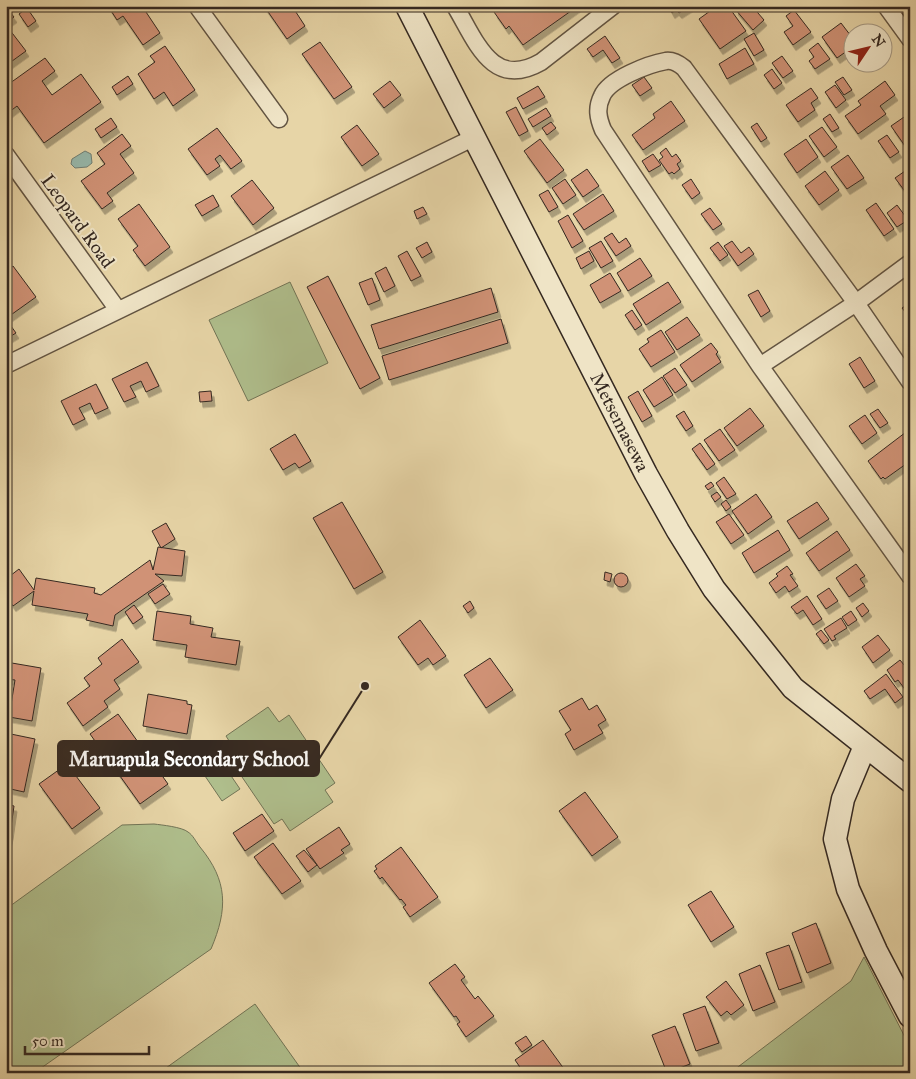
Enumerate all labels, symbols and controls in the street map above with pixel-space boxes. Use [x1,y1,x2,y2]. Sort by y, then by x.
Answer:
north arrow [844,22,894,72]
text: N [868,31,889,51]
street label: Leopard Road [36,170,120,273]
street label: Metsemasewa [585,369,655,476]
callout: Maruapula Secondary School [58,741,319,776]
text: Maruapula Secondary School [69,747,310,772]
scale bar [25,1024,149,1056]
text: 50 m [32,1032,64,1050]

